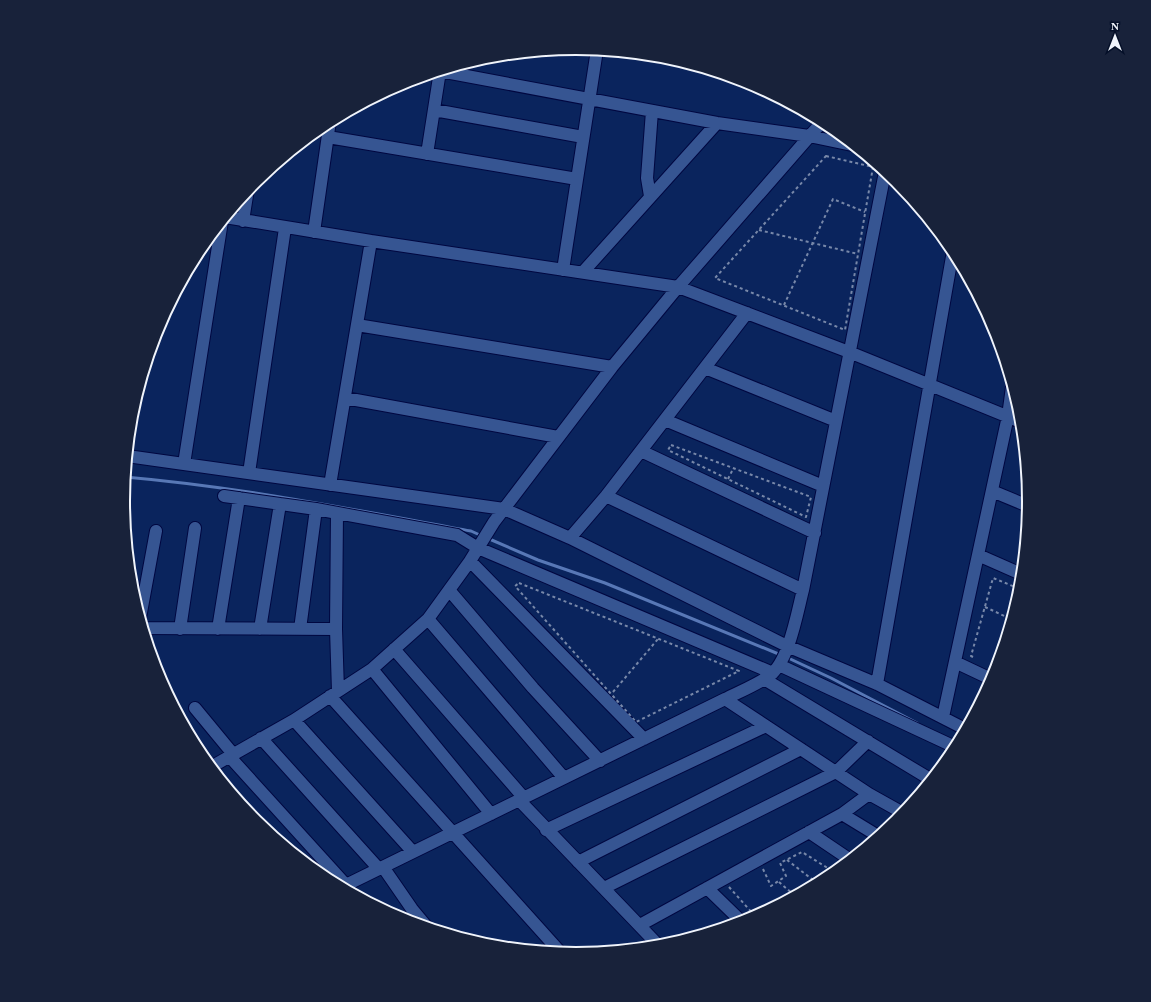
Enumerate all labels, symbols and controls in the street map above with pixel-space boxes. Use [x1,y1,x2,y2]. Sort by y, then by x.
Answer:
north arrow [1095,16,1135,56]
text: N [1111,20,1119,32]

